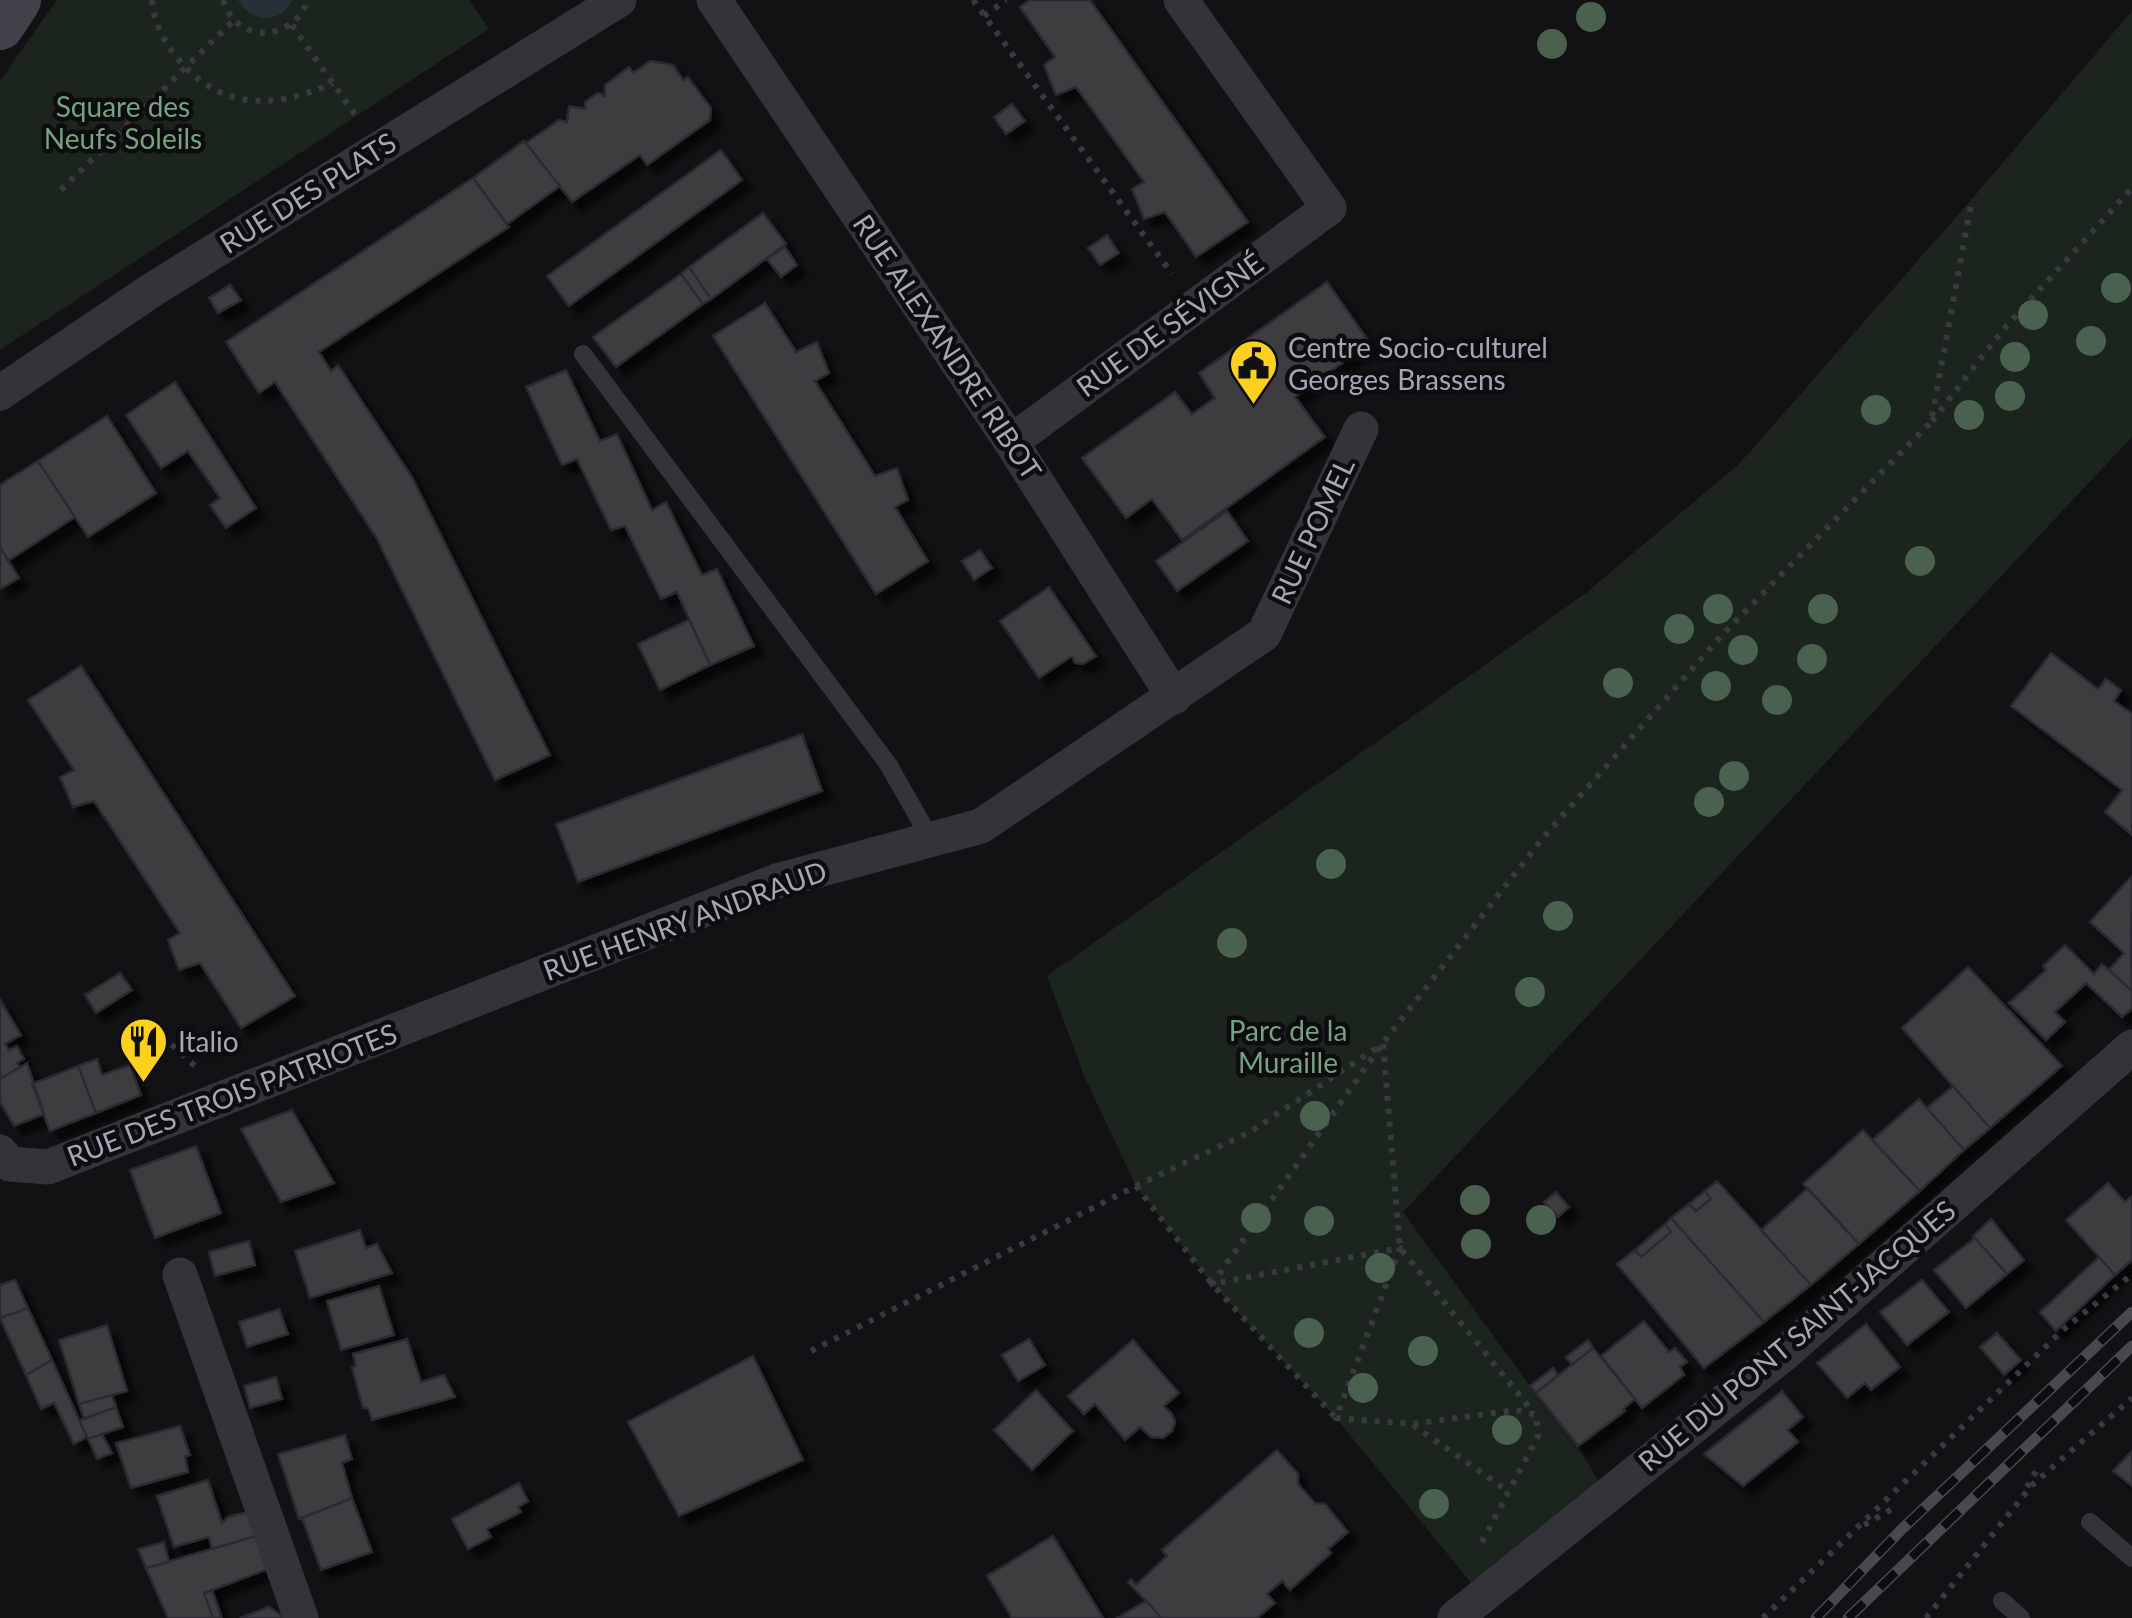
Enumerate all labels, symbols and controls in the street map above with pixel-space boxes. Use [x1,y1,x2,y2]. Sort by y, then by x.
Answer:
park label: Square des Neufs Soleils [44,89,202,155]
street label: RUE DES PLATS [213,124,402,260]
street label: RUE ALEXANDRE RIBOT [846,208,1049,486]
street label: RUE DE SÉVIGNÉ [1070,245,1269,403]
place label: Centre Socio-culturel Georges Brassens [1288,330,1548,396]
public building icon: Centre Socio-culturel Georges Brassens [1227,338,1279,406]
street label: RUE POMEL [1263,452,1361,609]
street label: RUE HENRY ANDRAUD [538,853,831,987]
park label: Parc de la Muraille [1229,1013,1347,1079]
street label: RUE DES TROIS PATRIOTES [62,1015,401,1173]
restaurant icon: Italio [117,1016,169,1084]
place label: Italio [178,1024,239,1058]
street label: RUE DU PONT SAINT-JACQUES [1631,1193,1962,1478]

